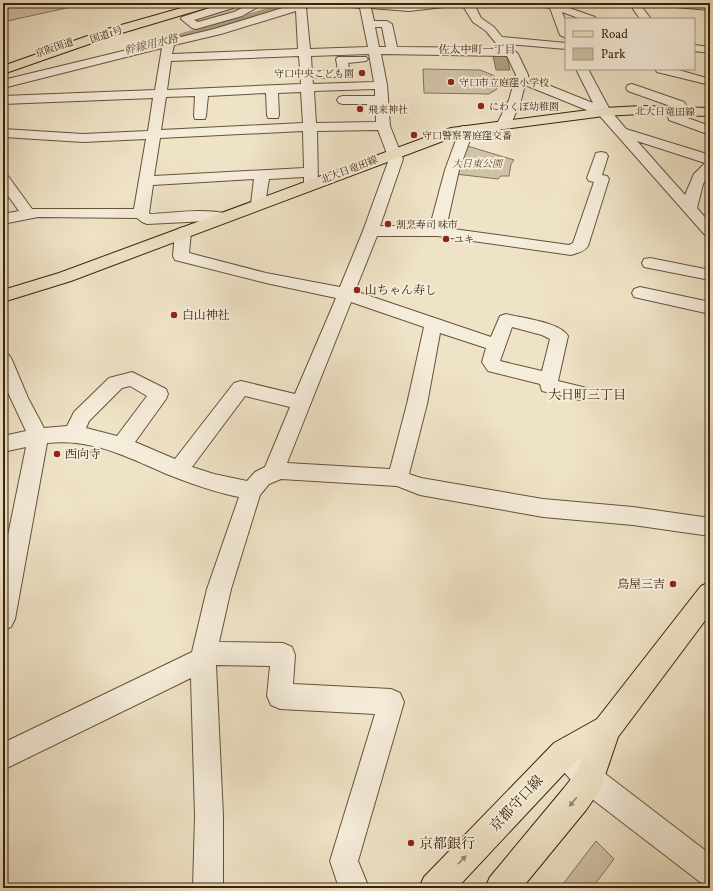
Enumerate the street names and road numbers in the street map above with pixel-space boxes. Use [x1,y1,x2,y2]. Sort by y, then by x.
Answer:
street label: 国道1号 [88,23,125,47]
street label: 京阪国道 [33,35,76,61]
street label: 北大日竜田線 [635,104,695,120]
street label: 北大日竜田線 [319,153,380,187]
street label: 京都守口線 [486,772,548,836]

